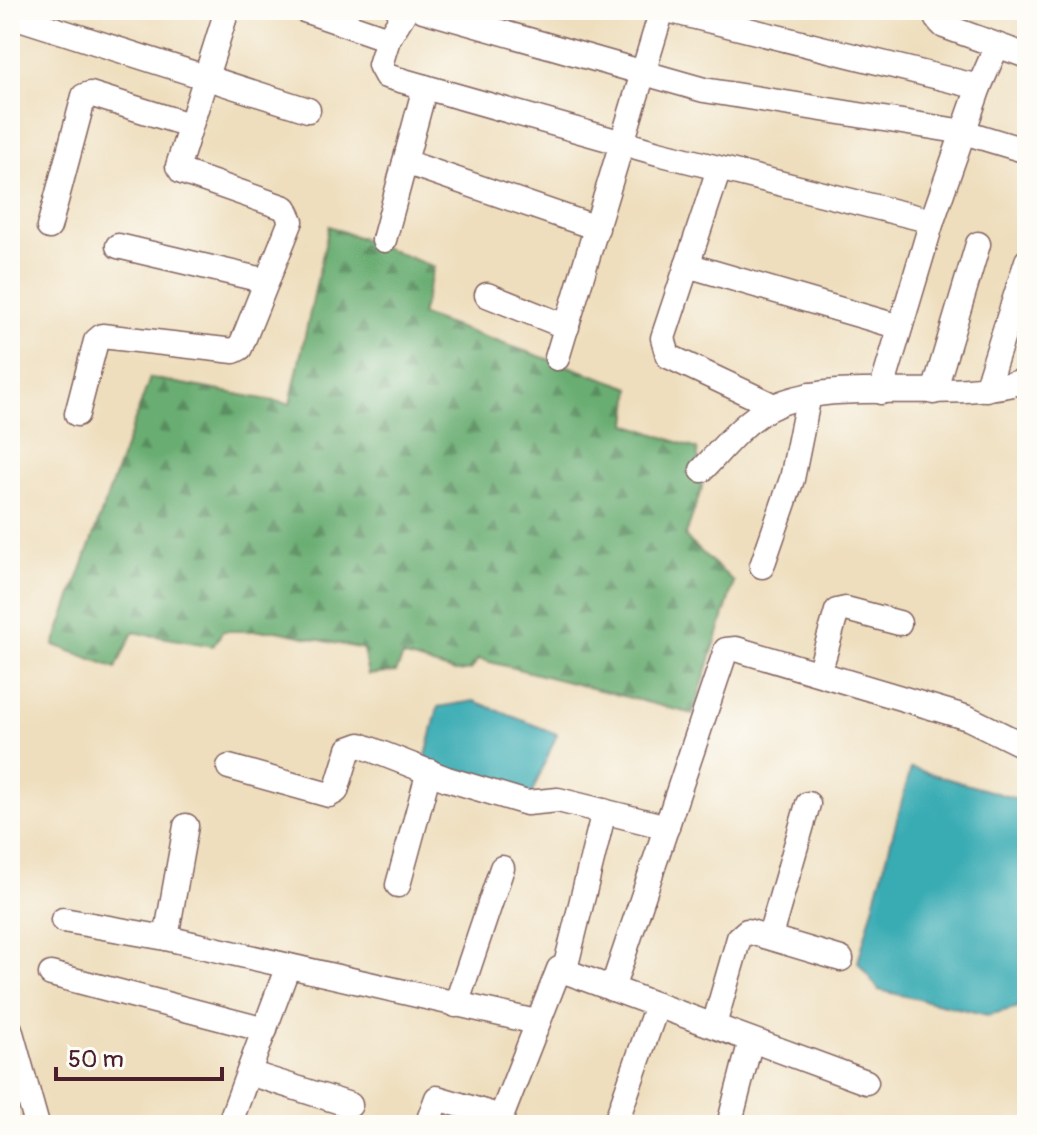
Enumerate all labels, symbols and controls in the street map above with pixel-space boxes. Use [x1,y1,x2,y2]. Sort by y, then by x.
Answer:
scale bar [56,1031,222,1081]
text: 50 m [68,1045,124,1074]

